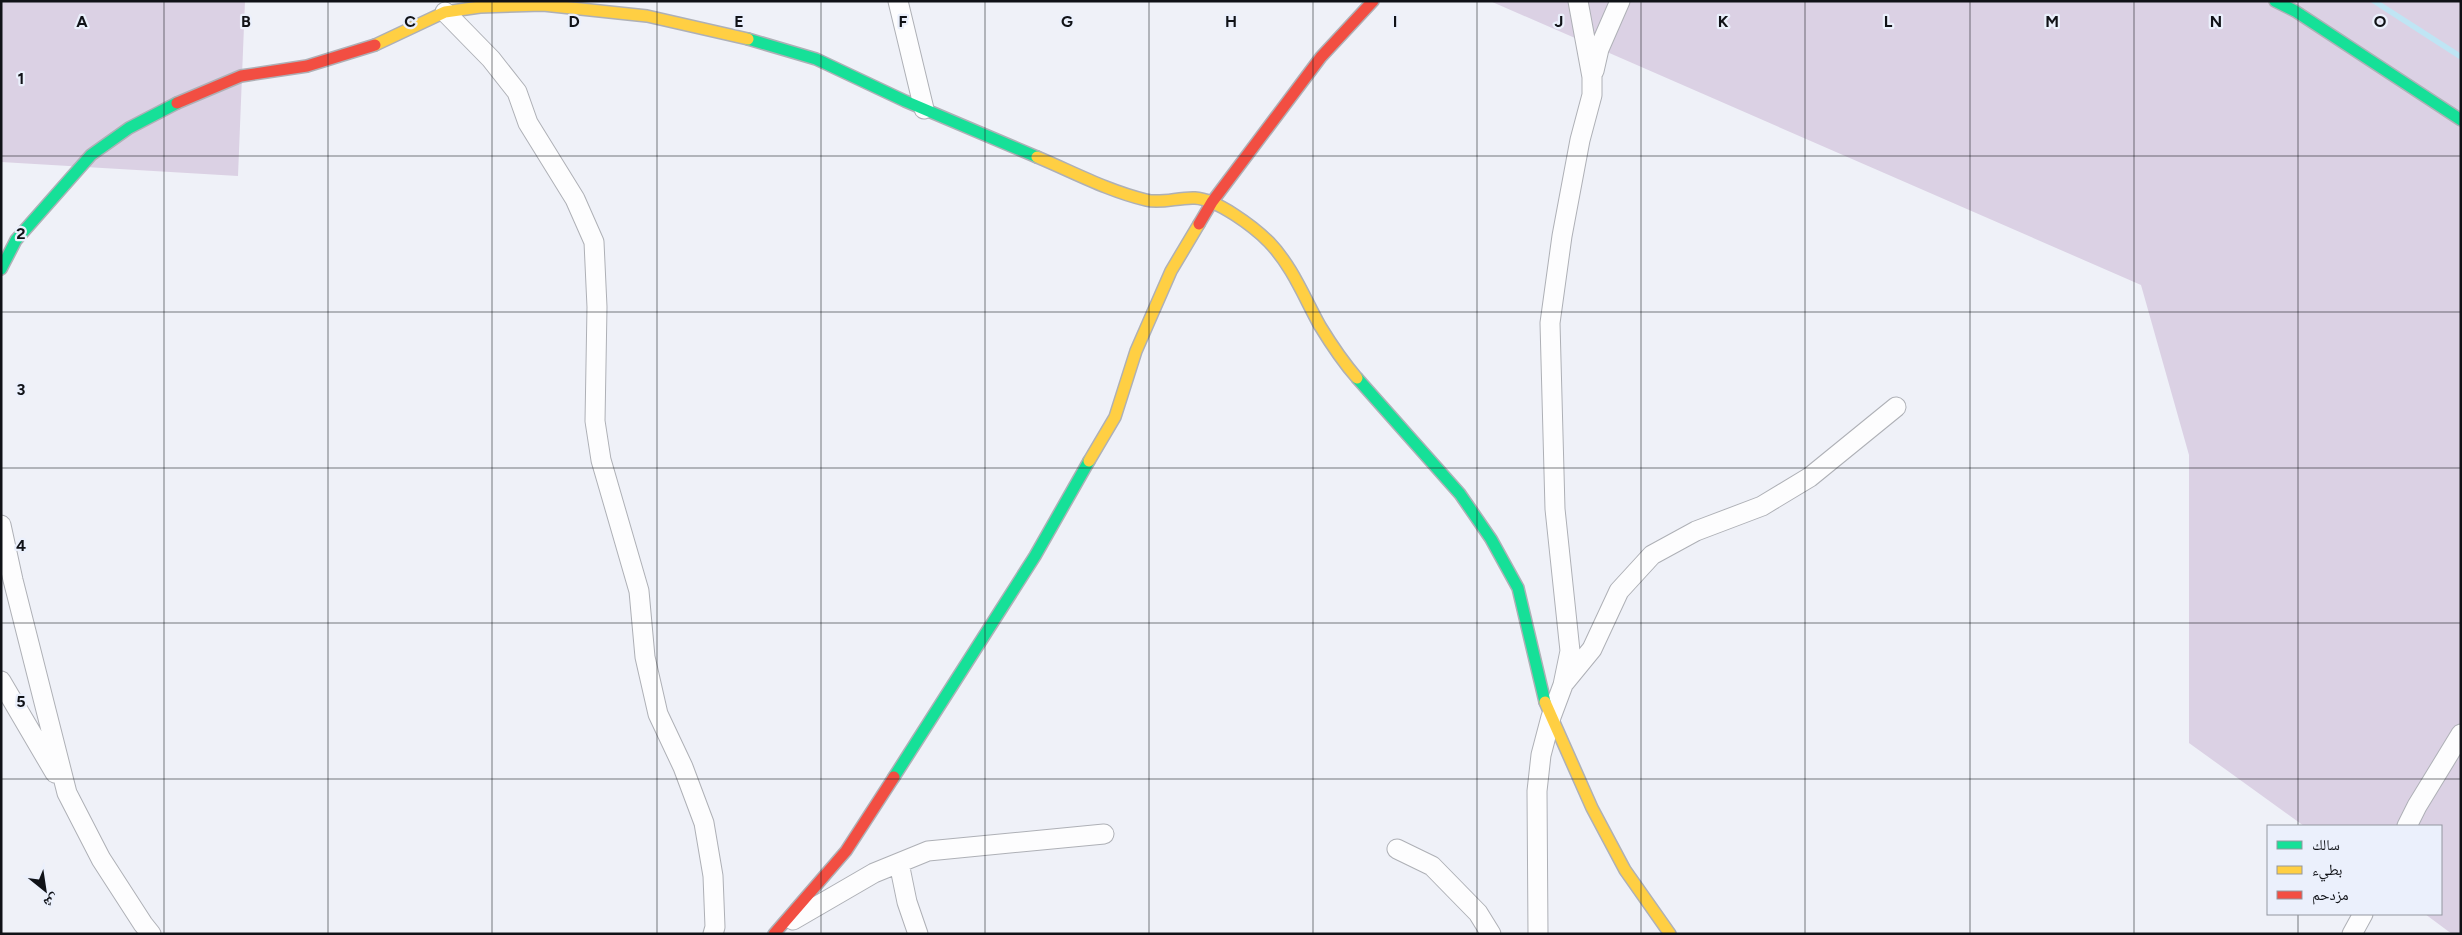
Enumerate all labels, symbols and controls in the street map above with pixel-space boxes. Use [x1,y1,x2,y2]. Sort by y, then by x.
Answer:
text: A [76,12,88,31]
text: B [241,12,251,31]
text: C [404,12,416,31]
text: D [568,12,580,31]
text: E [734,12,744,31]
text: F [899,12,908,31]
text: G [1061,12,1073,31]
text: H [1225,12,1237,31]
text: I [1393,12,1397,31]
text: J [1555,12,1563,31]
text: K [1718,12,1729,31]
text: L [1884,12,1893,31]
text: M [2045,12,2059,31]
text: N [2210,12,2222,31]
text: O [2374,12,2387,31]
text: 1 [18,69,24,88]
text: 2 [16,224,26,243]
text: 3 [17,380,26,399]
text: 4 [16,536,26,555]
text: 5 [16,692,26,711]
legend [2267,825,2442,915]
text: سالك [2312,836,2340,854]
text: بطيء [2312,861,2342,882]
north arrow [20,865,70,915]
text: مزدحم [2312,886,2349,905]
text: ش [40,890,62,912]

